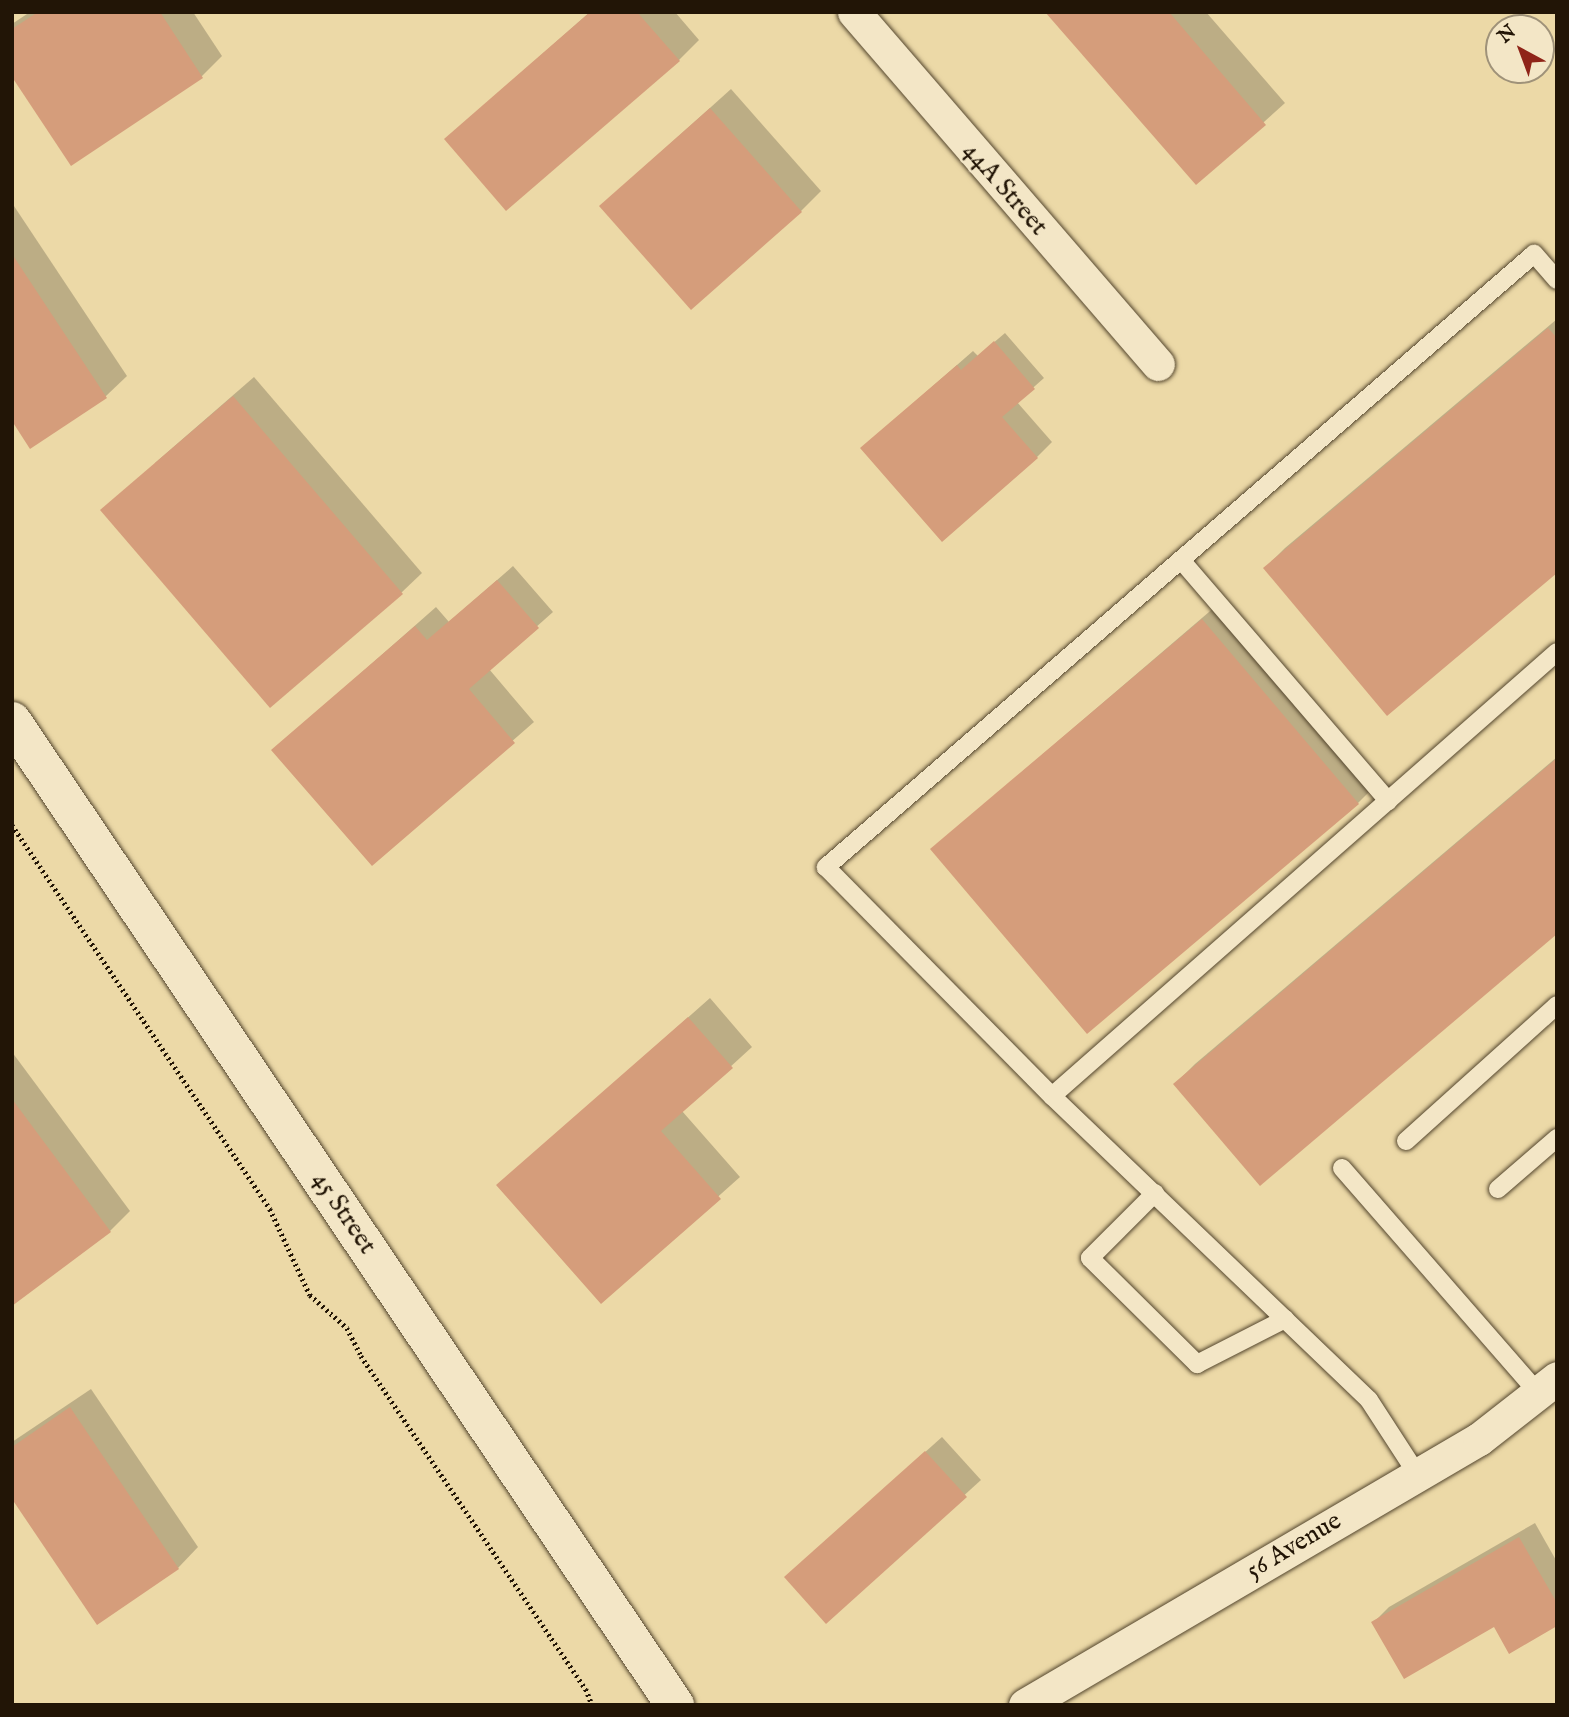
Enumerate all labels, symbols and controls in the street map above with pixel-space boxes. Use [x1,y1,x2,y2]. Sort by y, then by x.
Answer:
north arrow [1485,14,1555,84]
text: N [1493,20,1522,49]
street label: 44A Street [956,136,1054,242]
street label: 45 Street [305,1166,383,1260]
street label: 56 Avenue [1241,1505,1347,1587]

